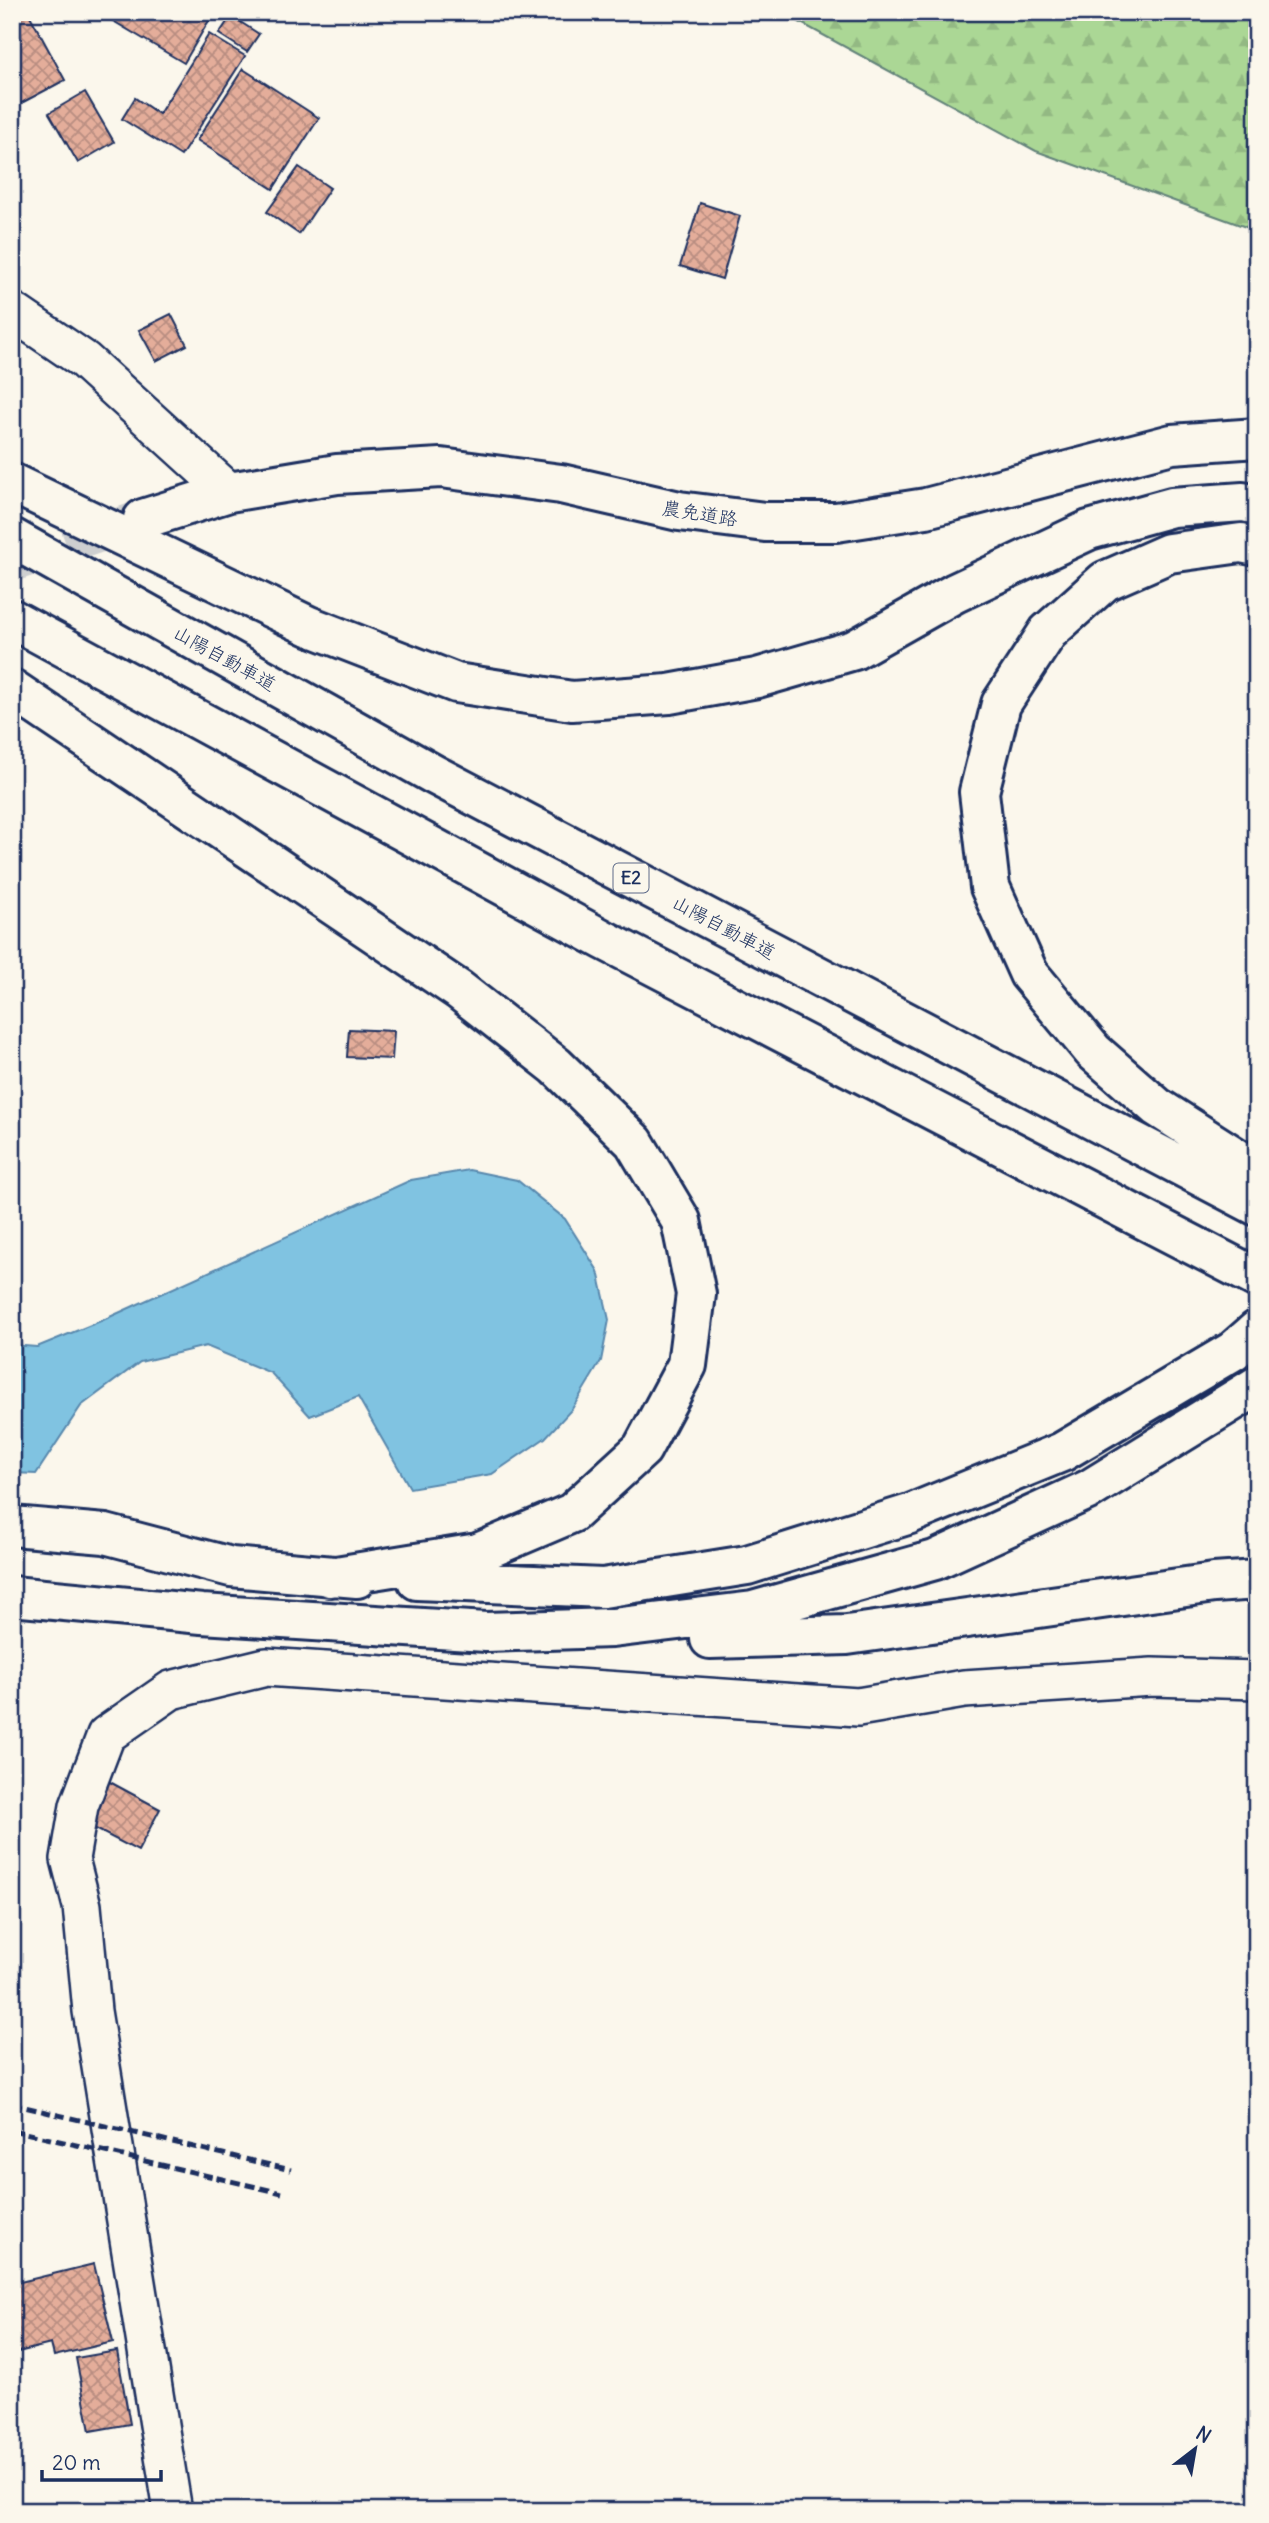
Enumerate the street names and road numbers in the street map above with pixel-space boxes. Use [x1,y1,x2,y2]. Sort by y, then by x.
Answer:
street label: 農免道路 [661,495,739,531]
street label: 山陽自動車道 [169,620,281,696]
road number: E2 [614,864,648,892]
street label: 山陽自動車道 [668,890,780,964]

